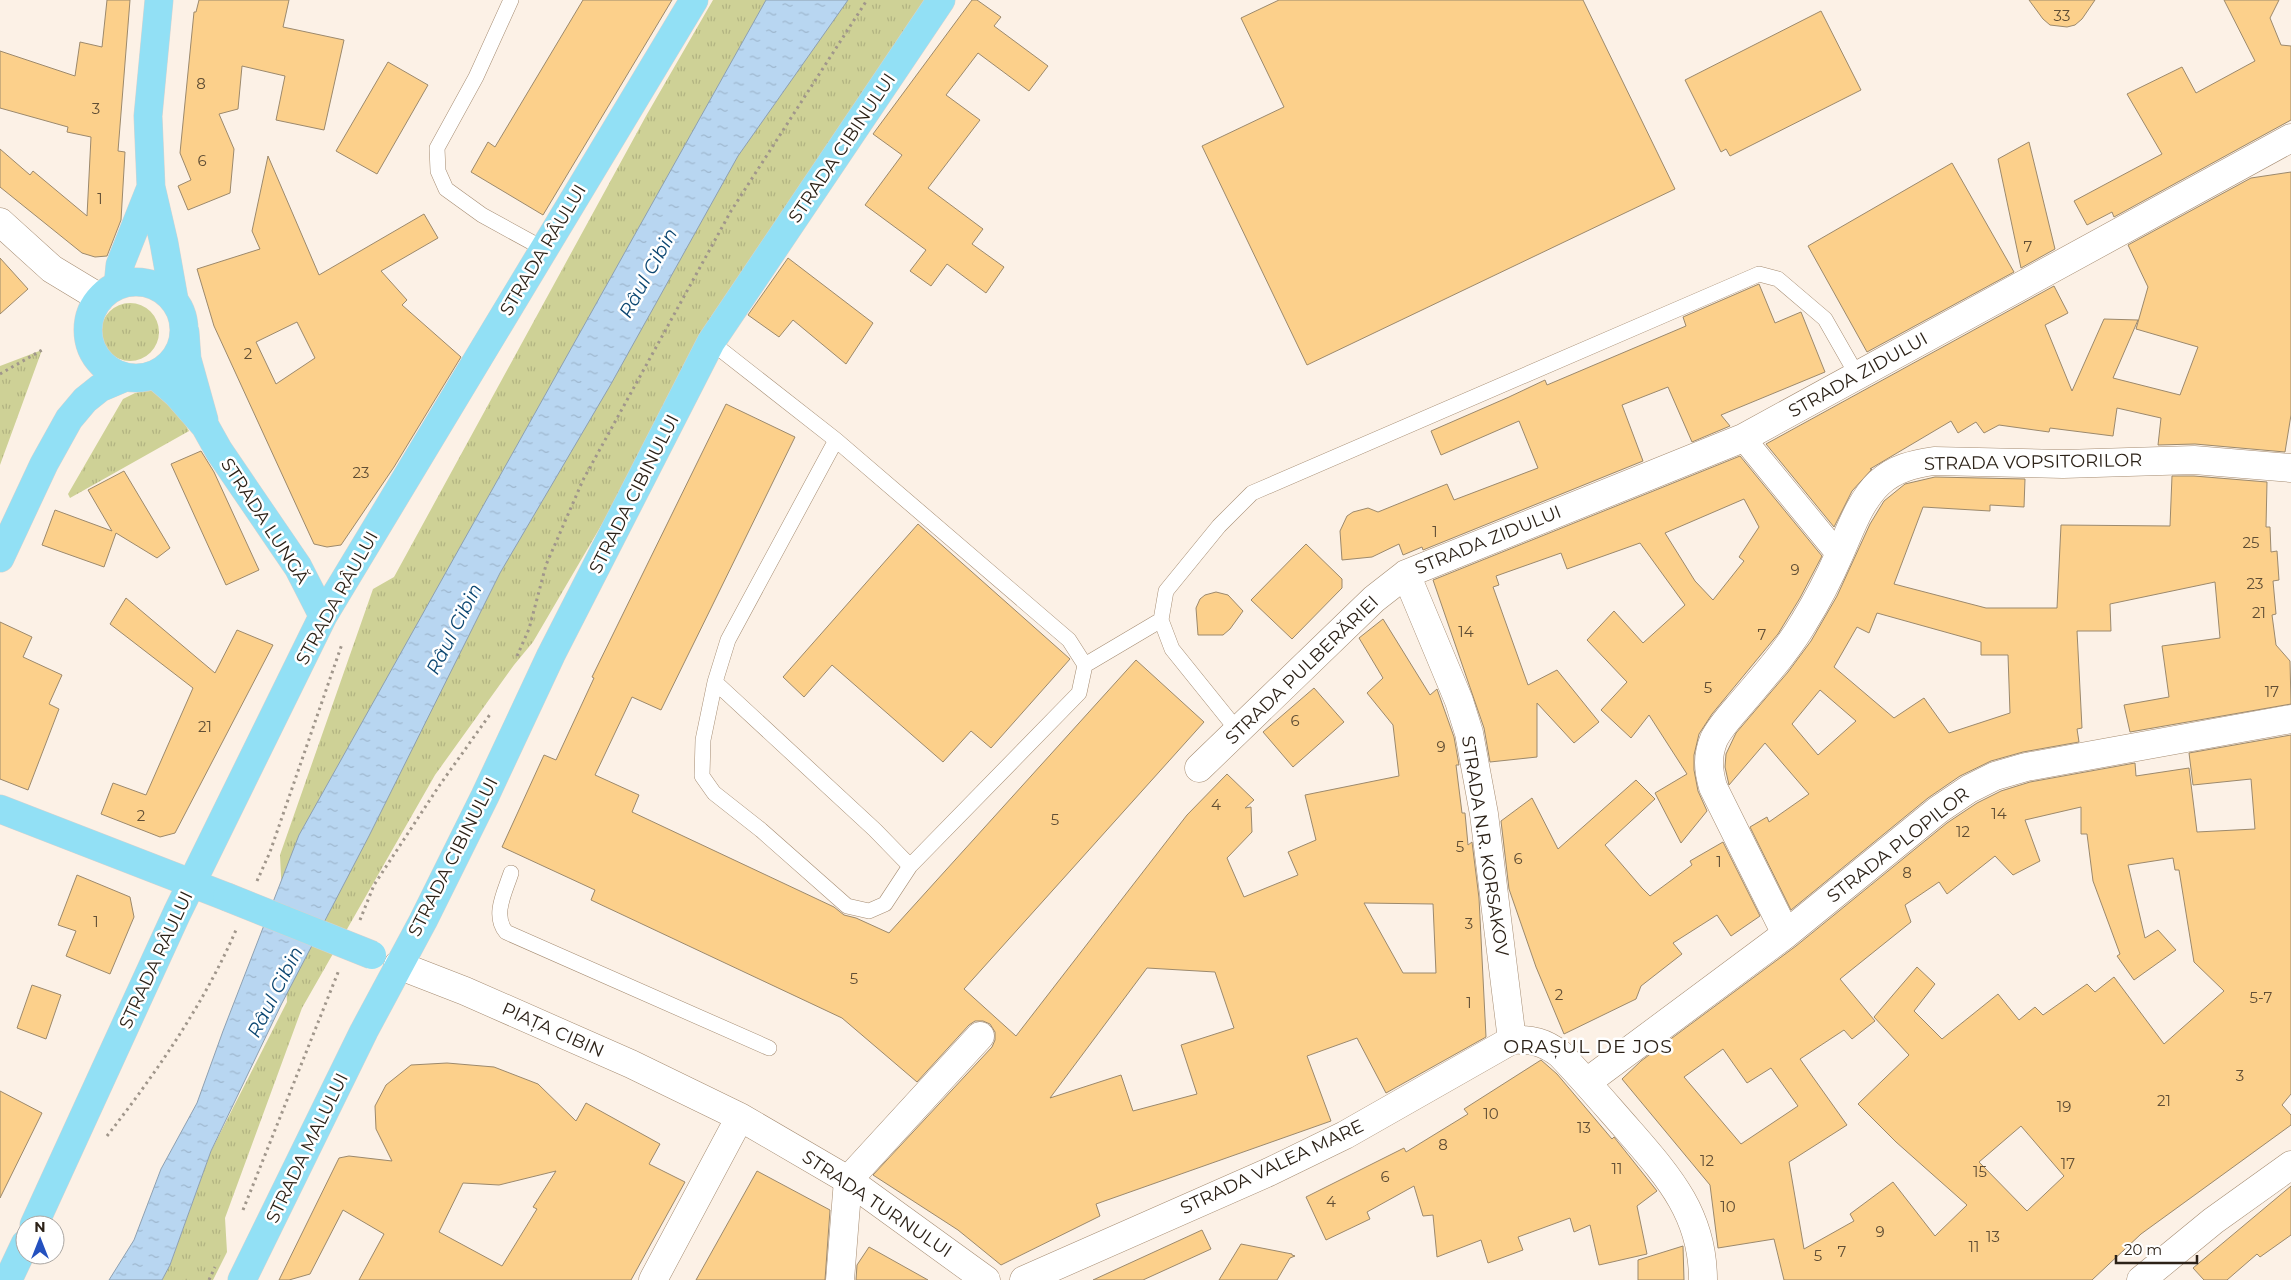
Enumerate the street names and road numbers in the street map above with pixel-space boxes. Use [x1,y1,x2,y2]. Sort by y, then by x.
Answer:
street label: STRADA CIBINULUI [784,69,900,227]
street label: STRADA RÂULUI [495,180,591,320]
street label: STRADA ZIDULUI [1785,328,1931,422]
street label: STRADA CIBINULUI [584,411,684,577]
street label: STRADA VOPSITORILOR [1924,449,2142,475]
street label: STRADA LUNGĂ [216,454,314,588]
street label: STRADA ZIDULUI [1412,501,1564,579]
street label: STRADA RÂULUI [291,527,383,669]
street label: STRADA PULBERĂRIEI [1221,591,1383,749]
street label: STRADA N.R. KORSAKOV [1457,734,1513,958]
street label: STRADA CIBINULUI [403,774,503,940]
street label: STRADA PLOPILOR [1823,783,1973,907]
street label: STRADA RÂULUI [114,888,198,1032]
street label: PIAȚA CIBIN [498,998,608,1063]
street label: STRADA MALULUI [261,1069,353,1227]
street label: STRADA VALEA MARE [1177,1115,1367,1219]
street label: STRADA TURNULUI [798,1146,956,1262]

